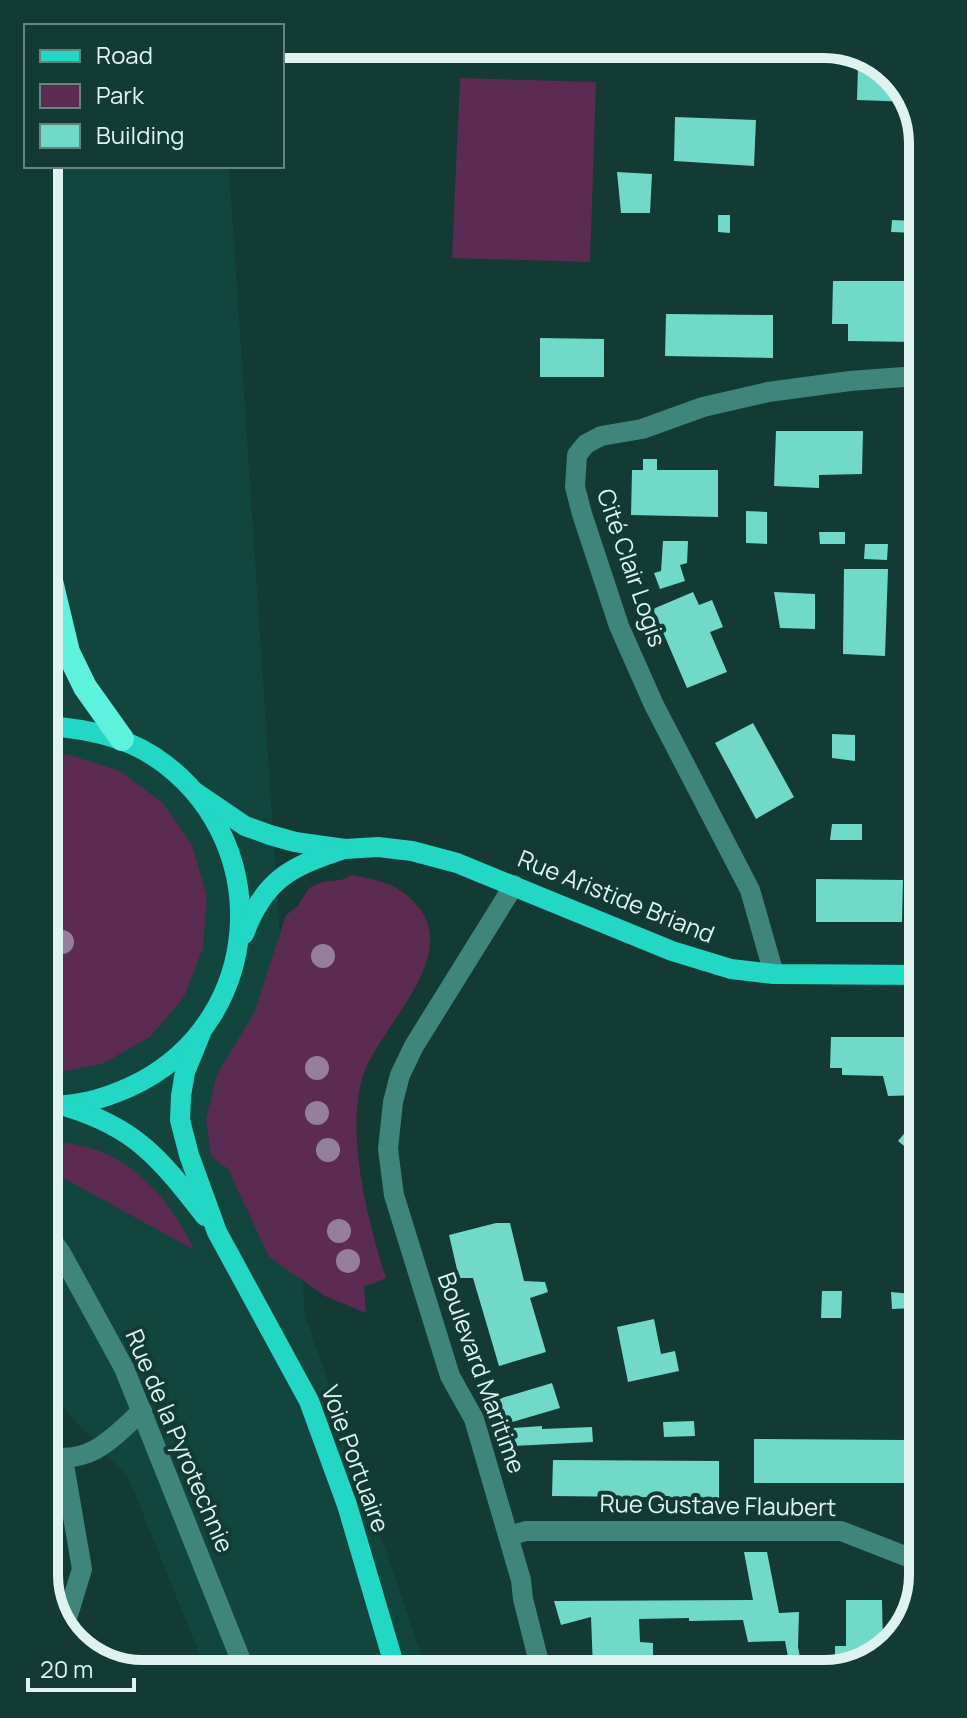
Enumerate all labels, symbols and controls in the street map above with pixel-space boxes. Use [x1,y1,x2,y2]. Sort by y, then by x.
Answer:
legend [24,24,284,168]
text: Road [96,38,153,71]
text: Park [96,78,145,111]
text: Building [96,118,184,151]
street label: Cité Clair Logis [590,484,675,651]
street label: Rue Aristide Briand [513,841,720,950]
street label: Boulevard Maritime [431,1267,534,1478]
street label: Rue de la Pyrotechnie [118,1324,242,1557]
street label: Voie Portuaire [315,1380,398,1537]
street label: Rue Gustave Flaubert [599,1486,837,1523]
scale bar [28,1642,134,1692]
text: 20 m [40,1652,93,1685]

